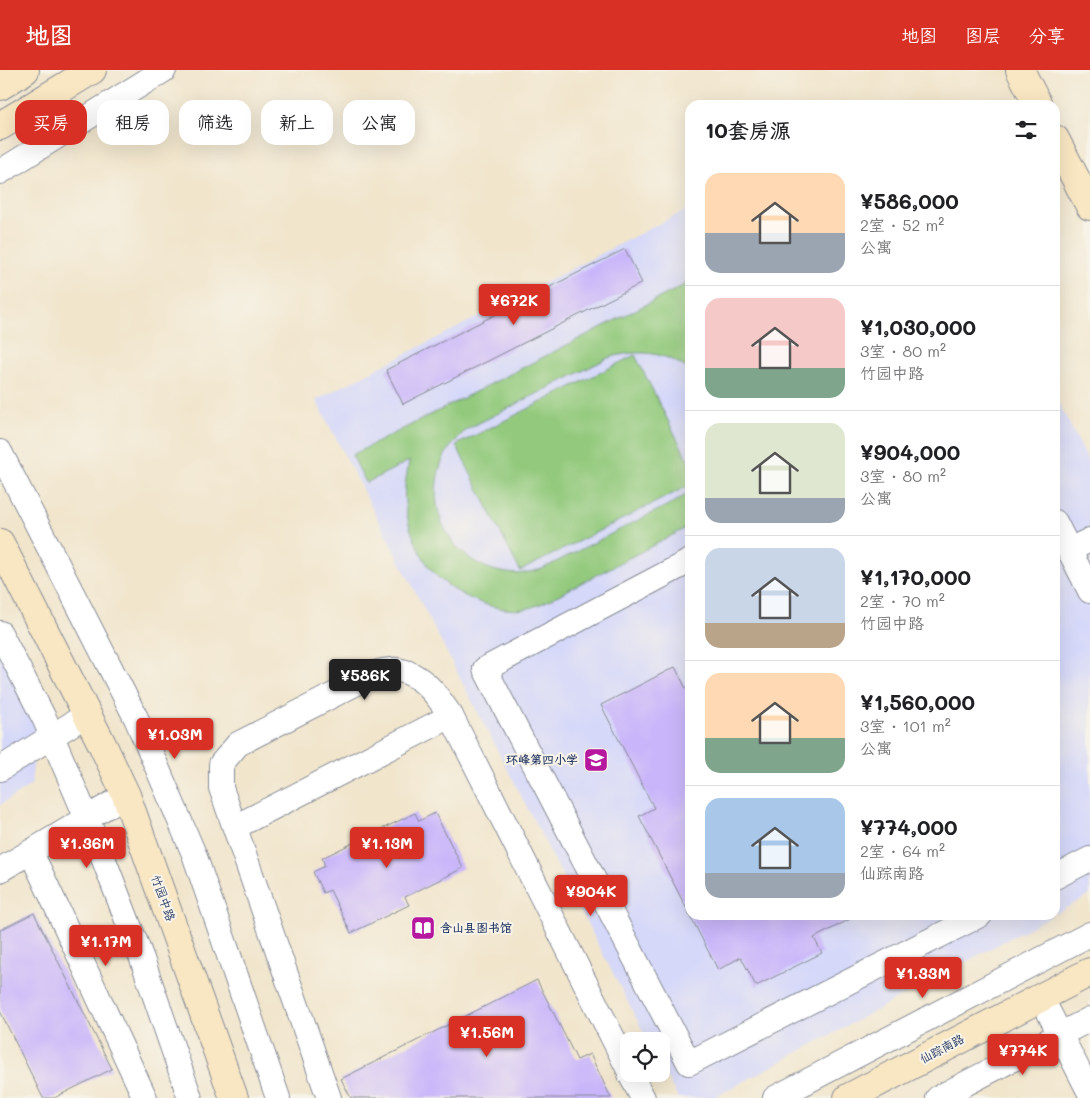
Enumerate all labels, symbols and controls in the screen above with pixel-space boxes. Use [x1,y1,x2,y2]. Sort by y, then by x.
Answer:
text: 地图 [25,19,73,50]
text: 地图 [901,23,937,47]
text: 图层 [965,23,1001,47]
text: 分享 [1029,23,1065,47]
chip: 买房 [15,100,87,145]
chip: 租房 [97,100,169,145]
chip: 筛选 [179,100,251,145]
chip: 新上 [261,100,333,145]
chip: 公寓 [343,100,415,145]
text: 10套房源 [705,116,791,143]
icon: filters [1012,116,1040,144]
text: ¥586,000 [860,187,959,214]
icon: home [745,193,805,253]
text: 2室 · 52 m² [860,214,944,235]
text: 公寓 [860,236,892,257]
pin: ¥672K [479,284,549,326]
text: ¥672K [490,289,538,310]
text: ¥1,030,000 [860,313,976,340]
icon: home [745,318,805,378]
text: 3室 · 80 m² [860,340,946,361]
text: 竹园中路 [860,362,924,383]
text: ¥904,000 [860,438,960,465]
icon: home [745,443,805,503]
text: 3室 · 80 m² [860,465,946,486]
text: 公寓 [860,487,892,508]
text: ¥1,170,000 [860,563,971,590]
icon: home [745,568,805,628]
text: 2室 · 70 m² [860,590,945,611]
text: 竹园中路 [860,612,924,633]
pin: ¥586K [330,658,400,701]
text: ¥586K [340,664,390,685]
text: ¥1,560,000 [860,688,975,715]
icon: home [745,693,805,753]
text: 3室 · 101 m² [860,715,951,736]
pin: ¥1.03M [134,718,216,760]
text: ¥1.03M [147,723,203,744]
text: 公寓 [860,737,892,758]
school or university icon: 环峰第四小学 [583,747,609,773]
place label: 环峰第四小学 [506,751,578,767]
text: ¥774,000 [860,813,957,840]
icon: home [745,818,805,878]
pin: ¥1.36M [46,826,128,869]
pin: ¥1.13M [346,826,428,869]
text: ¥1.36M [60,832,114,853]
text: ¥1.13M [361,832,413,853]
text: 2室 · 64 m² [860,840,945,861]
text: 仙踪南路 [860,862,924,883]
street label: 竹园中路 [148,872,180,923]
pin: ¥904K [556,874,626,917]
text: ¥904K [565,880,617,901]
library icon: 含山县图书馆 [410,915,436,941]
place label: 含山县图书馆 [440,919,512,935]
pin: ¥1.17M [65,924,147,967]
text: ¥1.17M [80,930,132,951]
pin: ¥1.33M [882,956,964,999]
text: ¥1.33M [896,962,950,983]
pin: ¥1.56M [446,1016,528,1058]
text: ¥1.56M [460,1021,514,1042]
street label: 仙踪南路 [917,1030,966,1066]
map controls [620,1032,670,1082]
button: locate [620,1032,670,1082]
pin: ¥774K [988,1034,1058,1076]
text: ¥774K [999,1039,1047,1060]

